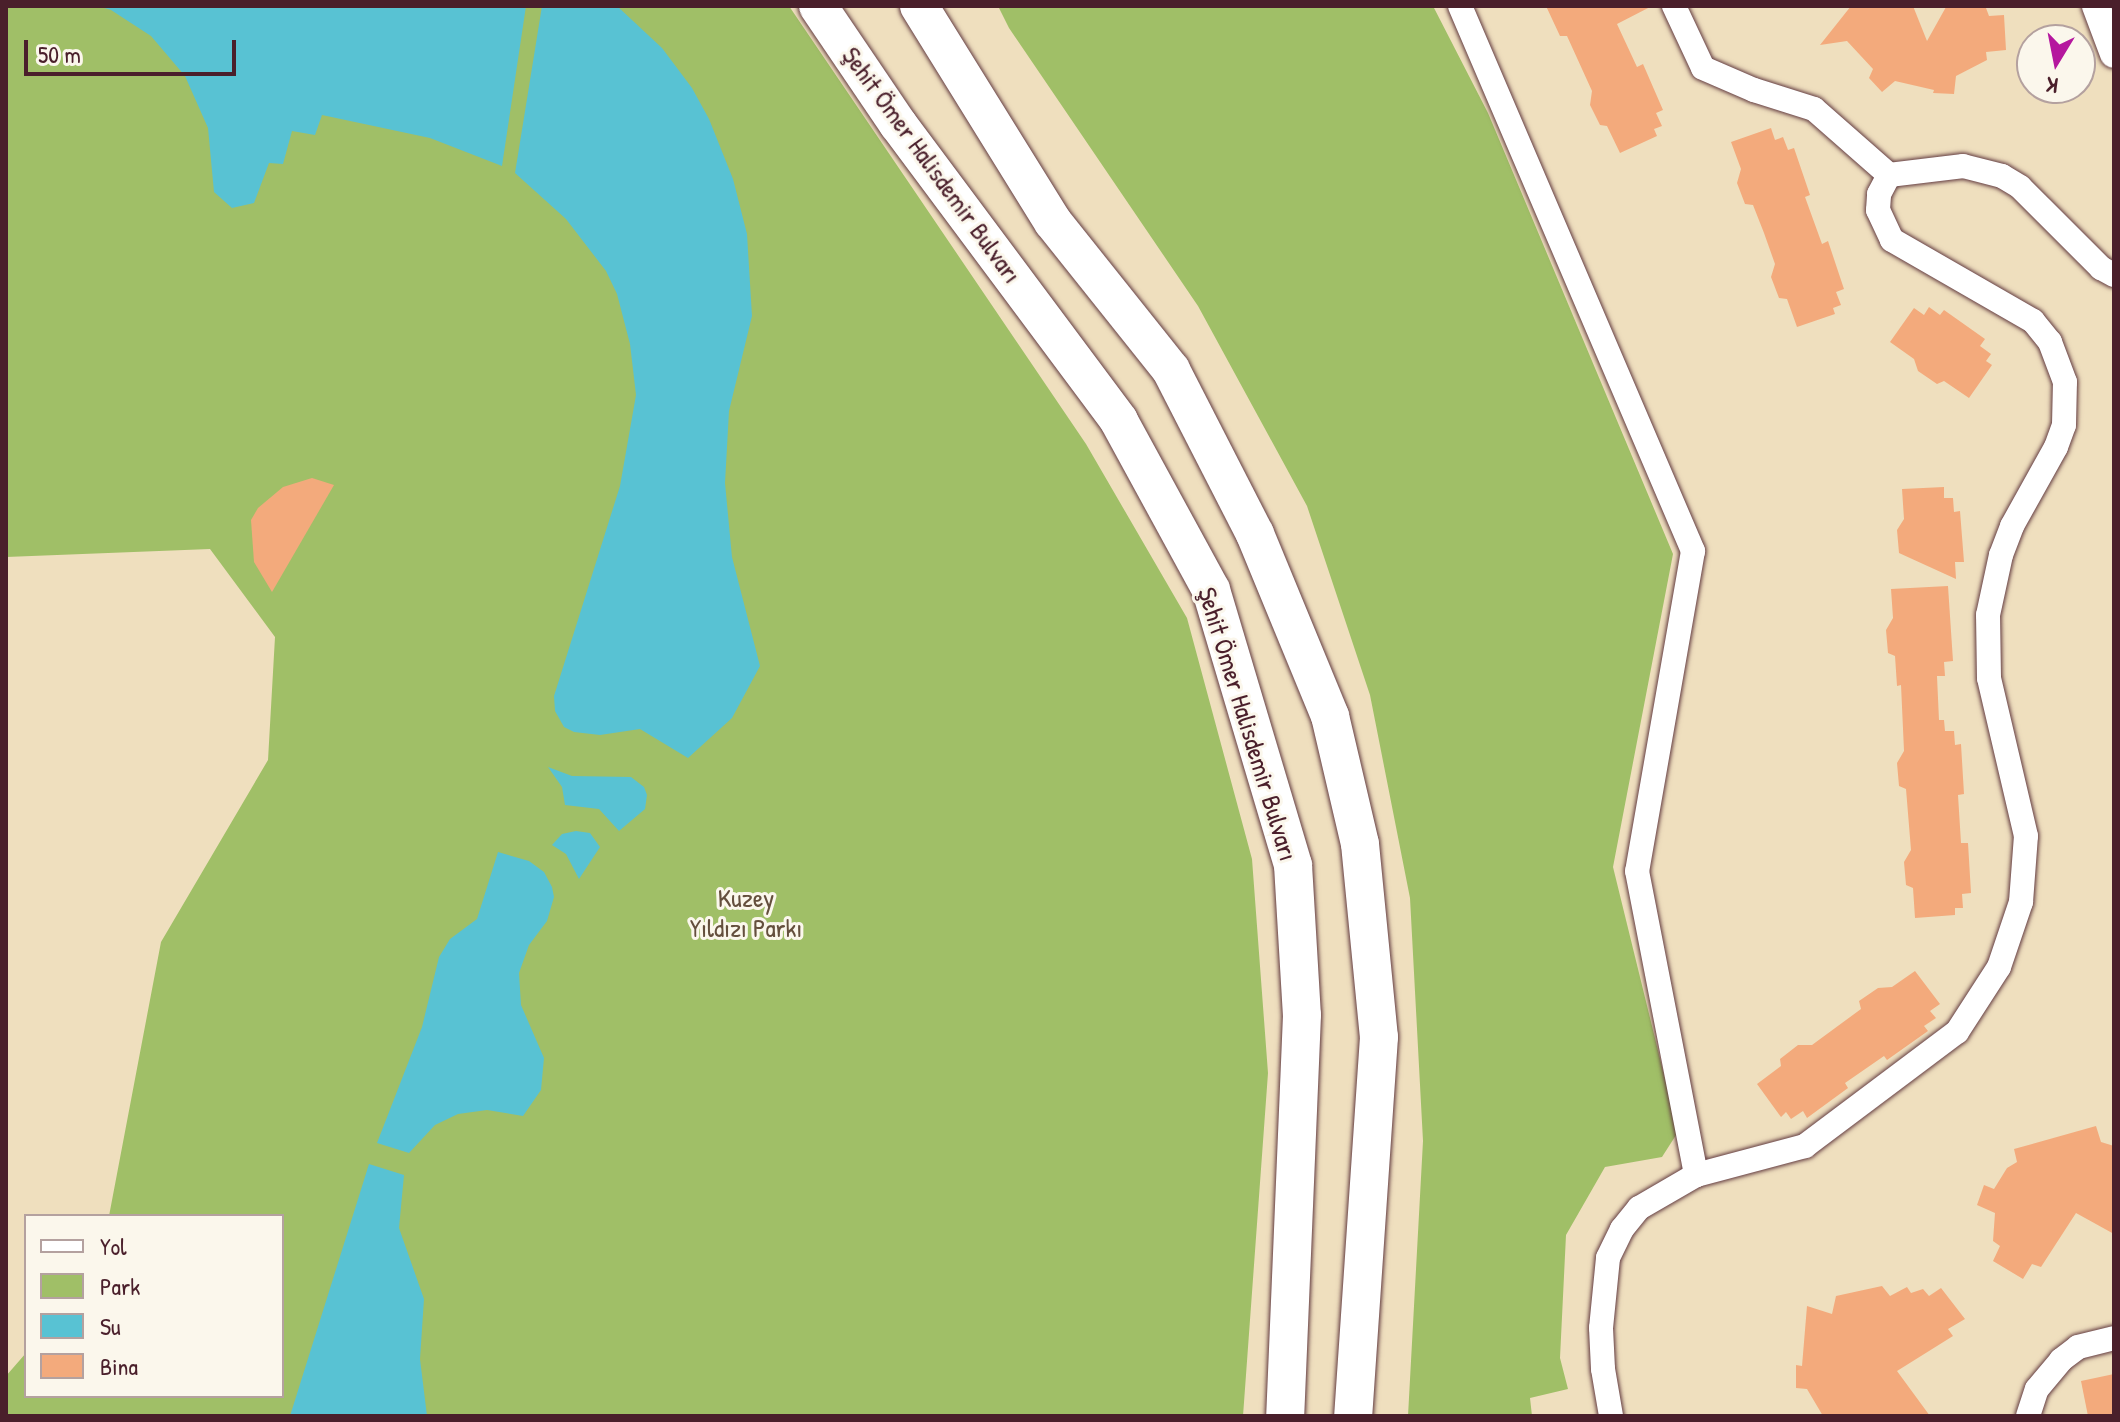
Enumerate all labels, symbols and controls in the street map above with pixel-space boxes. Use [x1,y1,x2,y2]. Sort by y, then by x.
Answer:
scale bar [28,24,240,74]
north arrow [2016,24,2096,104]
text: 50 m [38,38,81,70]
street label: Şehit Ömer Halisdemir Bulvarı [836,41,1028,289]
text: K [2044,70,2060,101]
street label: Şehit Ömer Halisdemir Bulvarı [1192,583,1304,865]
park label: Kuzey Yıldızı Parkı [690,882,802,944]
legend [24,1214,284,1398]
text: Yol [100,1230,127,1262]
text: Park [100,1270,140,1302]
text: Su [100,1310,121,1342]
text: Bina [100,1350,138,1382]

